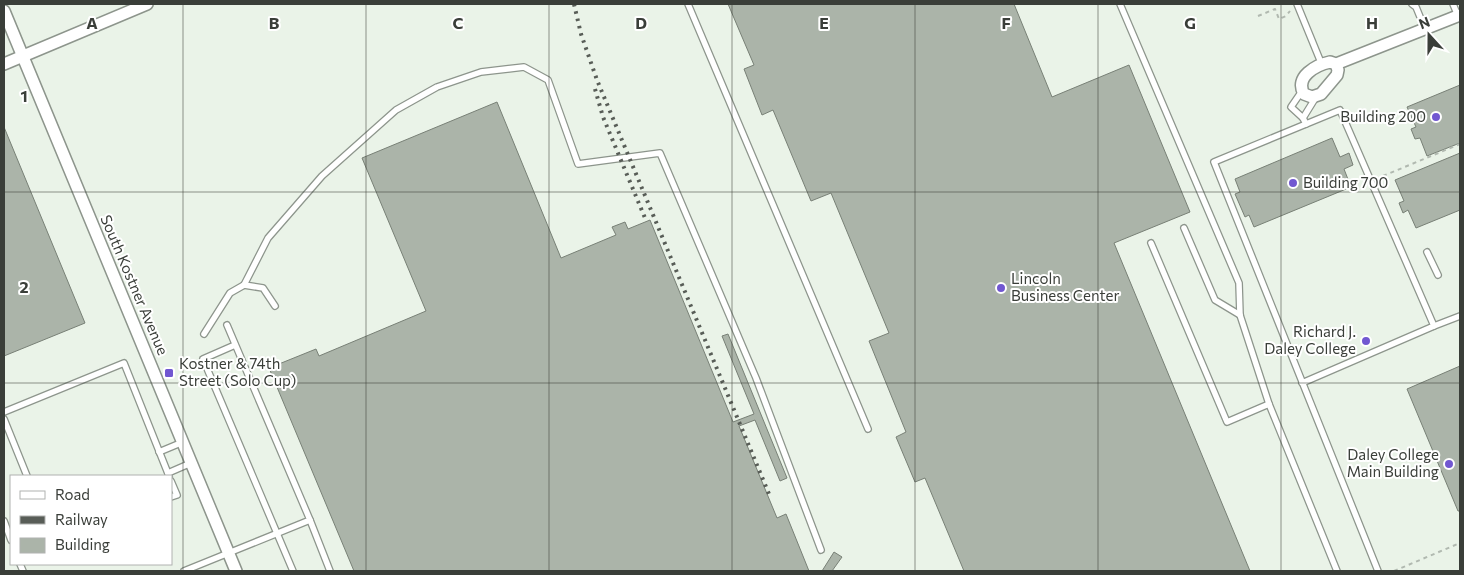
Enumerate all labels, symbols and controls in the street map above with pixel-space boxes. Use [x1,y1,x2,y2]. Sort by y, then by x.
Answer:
north arrow [1404,10,1454,60]
text: A [86,13,98,32]
text: B [269,13,280,32]
text: C [453,13,464,32]
text: D [635,13,647,32]
text: E [819,13,829,32]
text: F [1001,13,1011,32]
text: G [1184,13,1196,32]
text: H [1366,13,1378,32]
text: N [1416,13,1432,32]
text: 1 [20,86,28,105]
place label: Building 200 [1340,107,1426,125]
marker: Building 200 [1430,111,1442,123]
place label: Building 700 [1303,173,1388,191]
marker: Building 700 [1287,177,1299,189]
street label: South Kostner Avenue [97,212,173,357]
place label: Lincoln Business Center [1011,269,1119,304]
text: 2 [19,277,29,296]
marker: Lincoln Business Center [995,282,1007,294]
place label: Richard J. Daley College [1264,322,1356,357]
marker: Richard J. Daley College [1360,335,1372,347]
place label: Kostner & 74th Street (Solo Cup) [179,354,296,389]
marker: Kostner & 74th Street (Solo Cup) [163,367,175,379]
place label: Daley College Main Building [1347,445,1439,480]
marker: Daley College Main Building [1443,458,1455,470]
legend [10,475,172,565]
text: Road [55,485,90,503]
text: Railway [55,510,108,528]
text: Building [55,535,110,553]

